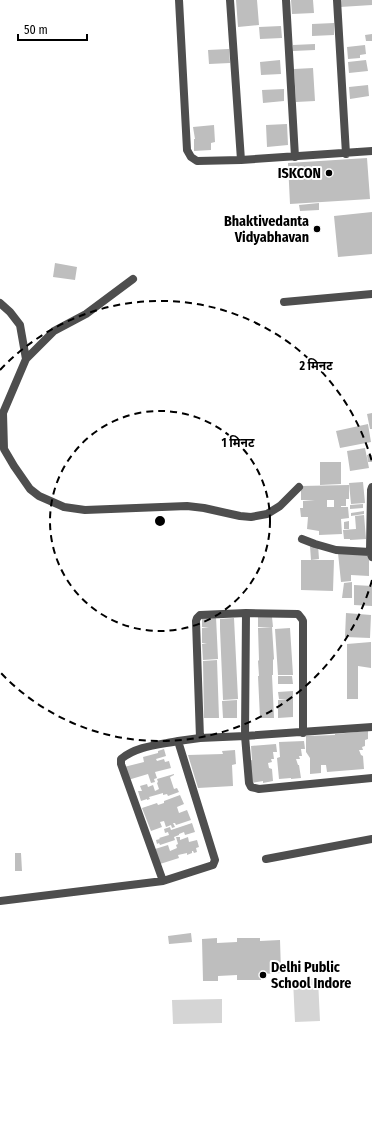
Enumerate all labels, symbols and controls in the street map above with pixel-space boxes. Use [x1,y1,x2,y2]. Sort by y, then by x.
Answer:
scale bar [18,16,87,42]
text: 50 m [24,23,48,37]
place label: ISKCON [278,165,321,182]
marker: ISKCON [324,168,334,178]
place label: Bhaktivedanta Vidyabhavan [224,213,309,246]
marker: Bhaktivedanta Vidyabhavan [312,224,322,234]
text: 2 मिनट [298,358,333,373]
text: 1 मिनट [222,435,255,450]
centre of rings [153,514,167,528]
place label: Delhi Public School Indore [271,959,351,992]
marker: Delhi Public School Indore [258,970,268,980]

